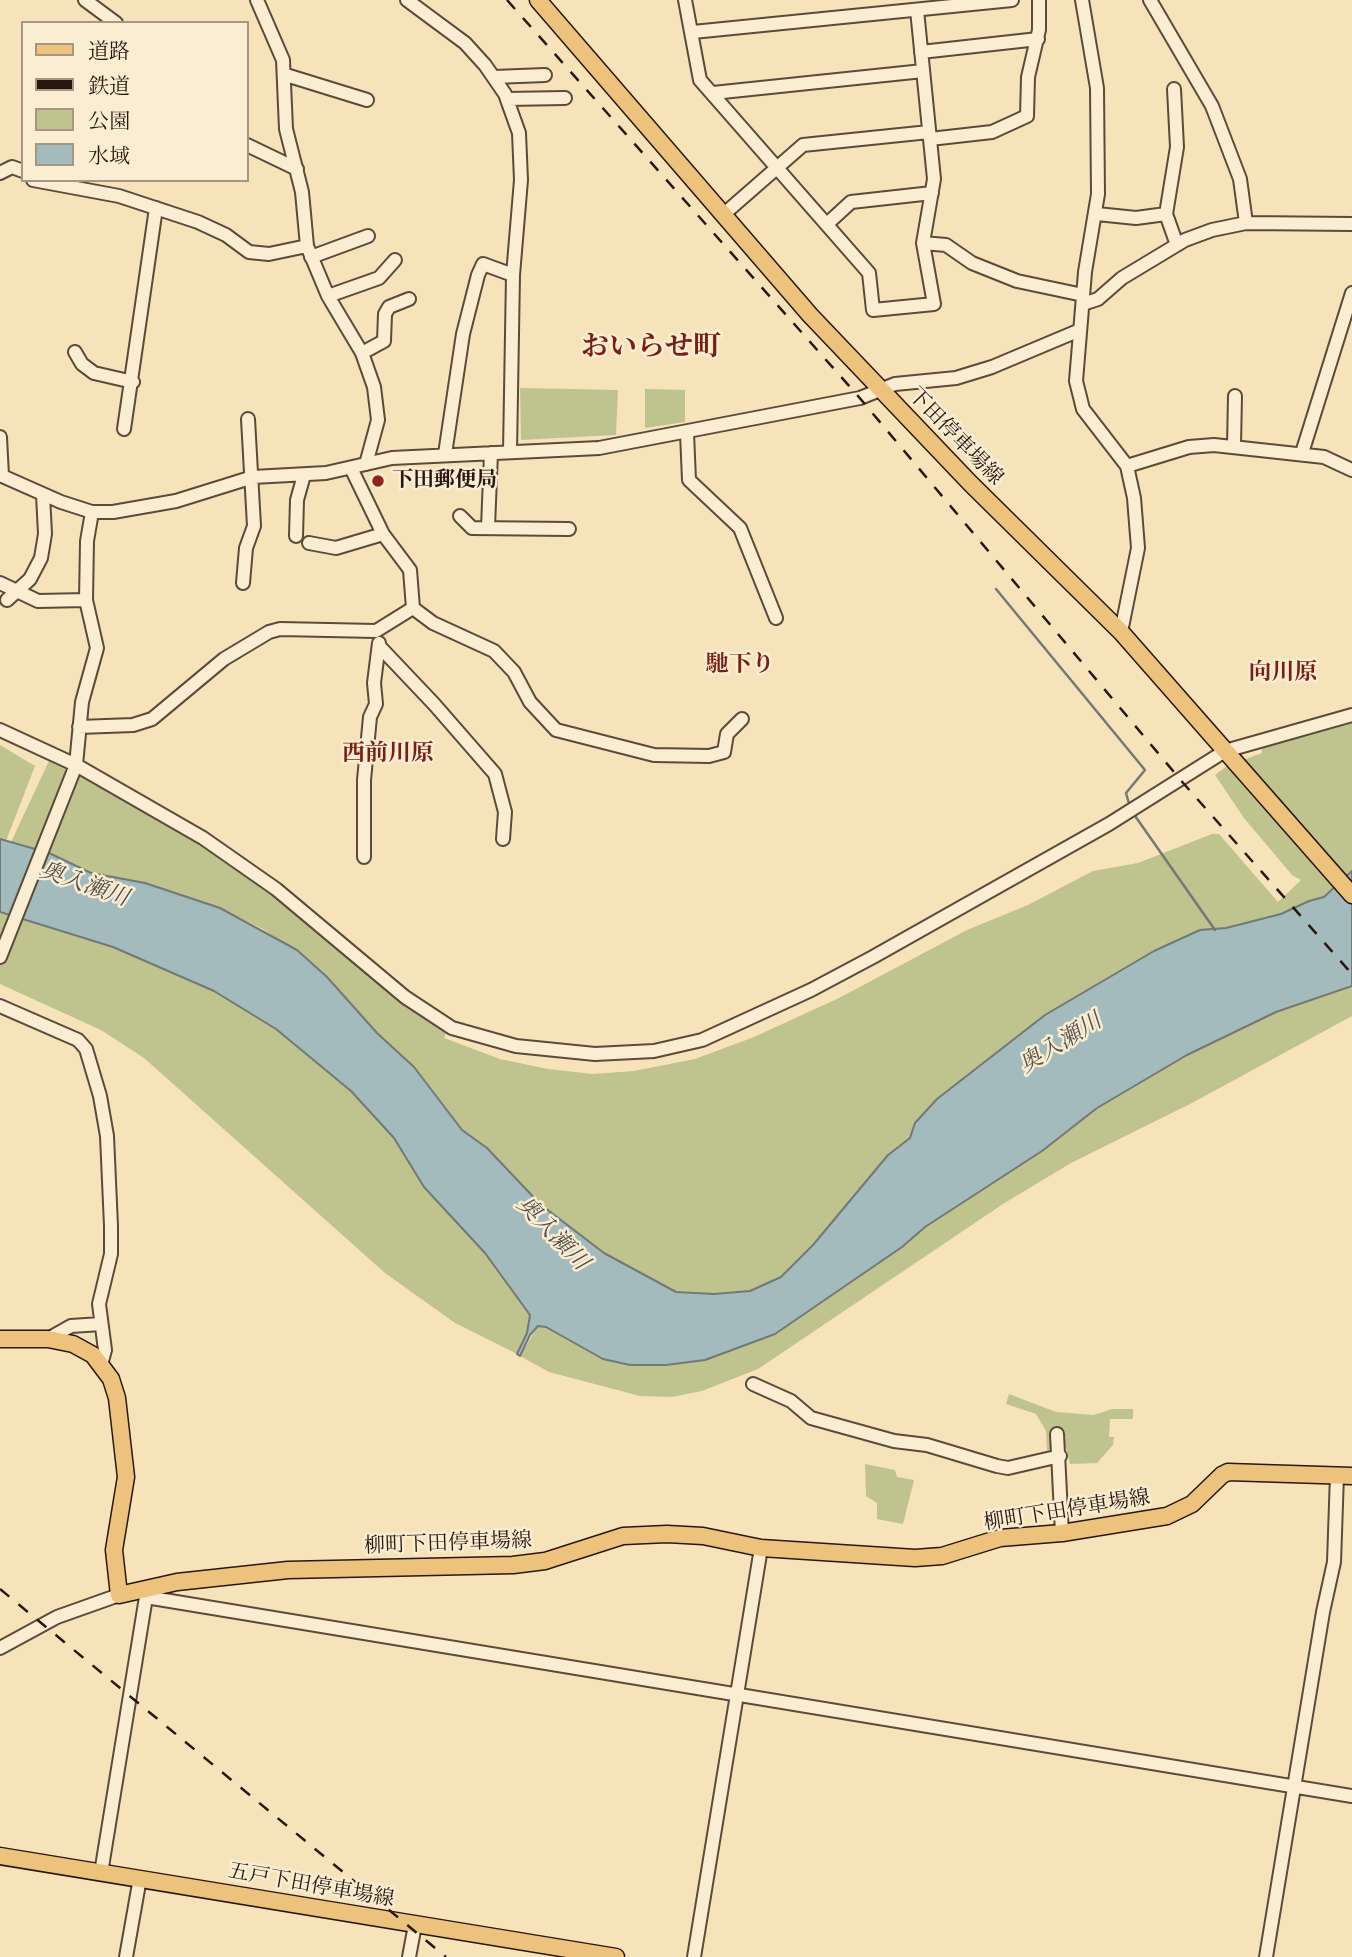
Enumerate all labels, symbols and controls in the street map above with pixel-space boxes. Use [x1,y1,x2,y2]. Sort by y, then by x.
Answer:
legend [21,21,248,182]
text: 道路 [88,35,130,66]
text: 鉄道 [88,70,130,101]
text: 公園 [88,105,130,136]
text: 水域 [88,140,130,171]
district label: おいらせ町 [581,331,721,365]
street label: 下田停車場線 [902,383,1008,491]
place label: 下田郵便局 [392,468,497,494]
marker: 下田郵便局 [370,473,386,489]
district label: 馳下り [706,651,774,679]
district label: 向川原 [1249,659,1317,687]
district label: 西前川原 [342,740,434,768]
water label: 奥入瀬川 [36,857,132,913]
water label: 奥入瀬川 [1015,1008,1107,1080]
water label: 奥入瀬川 [510,1191,594,1277]
street label: 柳町下田停車場線 [982,1485,1152,1537]
street label: 柳町下田停車場線 [364,1528,532,1560]
street label: 五戸下田停車場線 [226,1859,396,1913]

